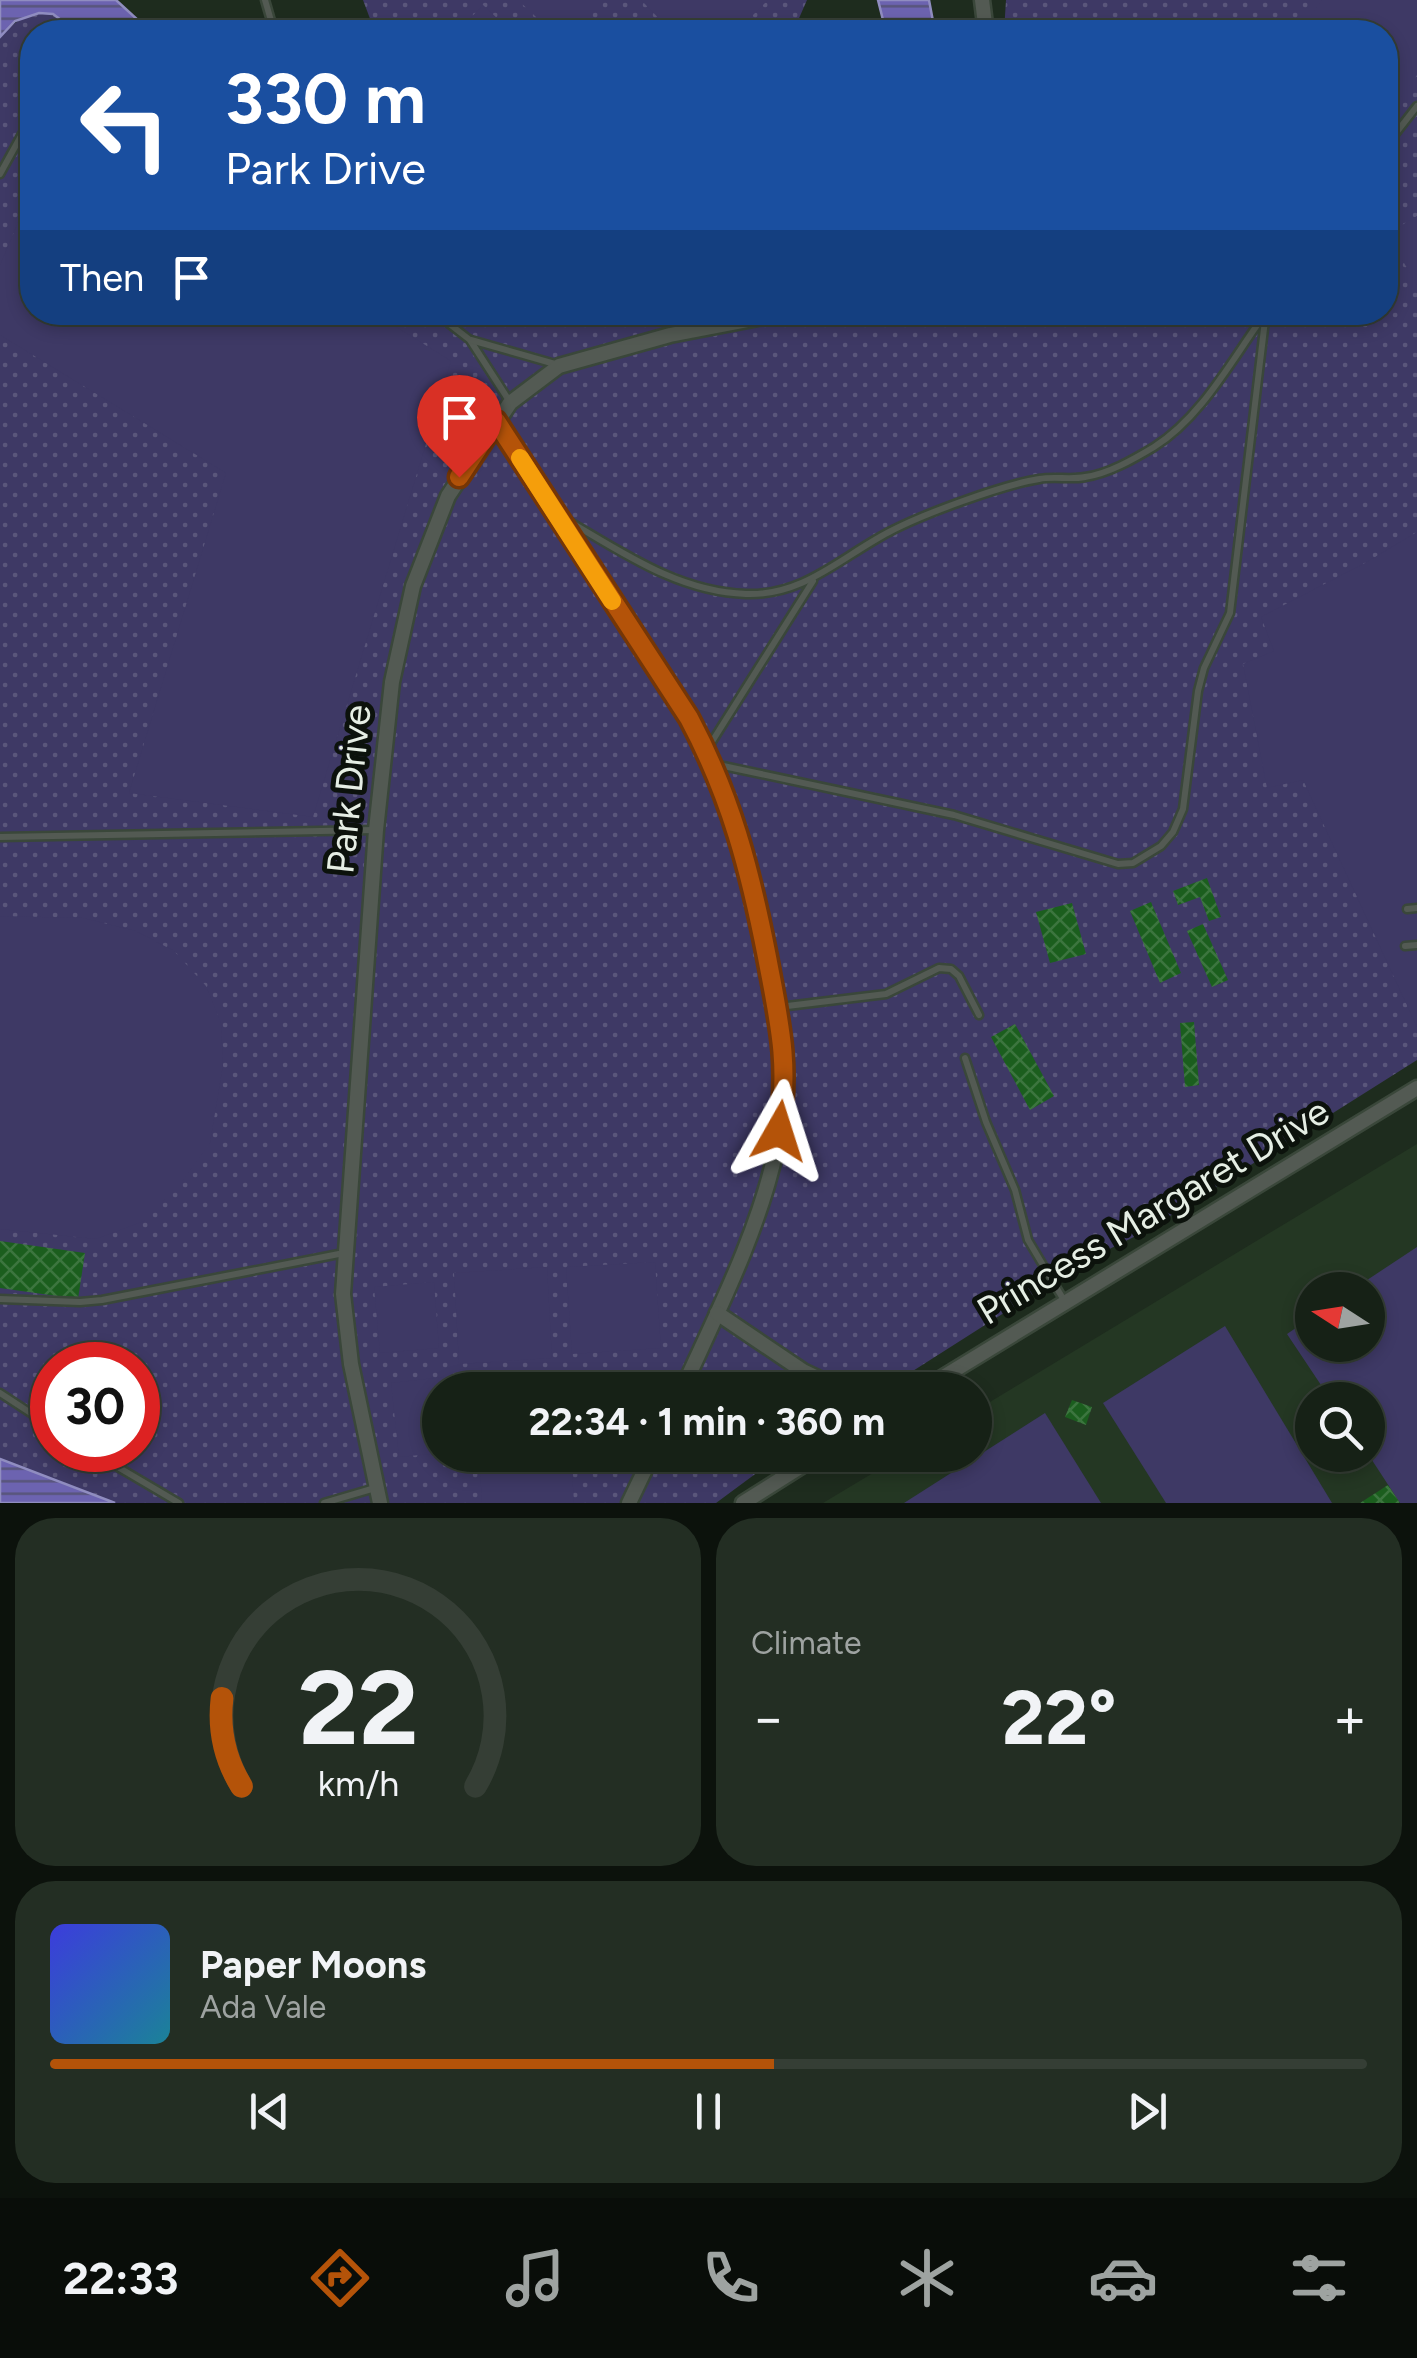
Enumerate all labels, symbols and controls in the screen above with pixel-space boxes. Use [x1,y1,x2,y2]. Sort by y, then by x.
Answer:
text: 330 m [225,56,426,141]
icon: left [60,60,190,190]
text: Park Drive [225,141,426,195]
icon: arrive [164,250,219,305]
text: Then [60,255,144,301]
pin [417,375,502,478]
icon: arrive [432,390,487,445]
street label: Park Drive [317,702,381,876]
position arrow [727,1079,831,1183]
street label: Princess Margaret Drive [969,1088,1337,1334]
north arrow [1295,1272,1385,1362]
map controls [1295,1272,1385,1472]
speed limit sign: 30 [30,1342,160,1472]
button: search [1295,1382,1385,1472]
text: 22:34 · 1 min · 360 m [529,1399,885,1445]
text: Climate [751,1624,862,1662]
text: 22 [298,1645,418,1770]
text: 22° [1001,1673,1117,1763]
text: − [751,1685,785,1751]
text: + [1333,1685,1367,1751]
text: km/h [317,1762,399,1805]
text: Paper Moons [200,1942,426,1988]
text: Ada Vale [200,1988,326,2026]
icon: previous [242,2084,297,2139]
icon: pause [681,2084,736,2139]
icon: next [1120,2084,1175,2139]
icon: directions [305,2243,375,2313]
icon: music [500,2243,570,2313]
icon: phone [696,2243,766,2313]
icon: climate [892,2243,962,2313]
icon: car [1088,2243,1158,2313]
icon: filters [1284,2243,1354,2313]
text: 22:33 [63,2251,179,2305]

